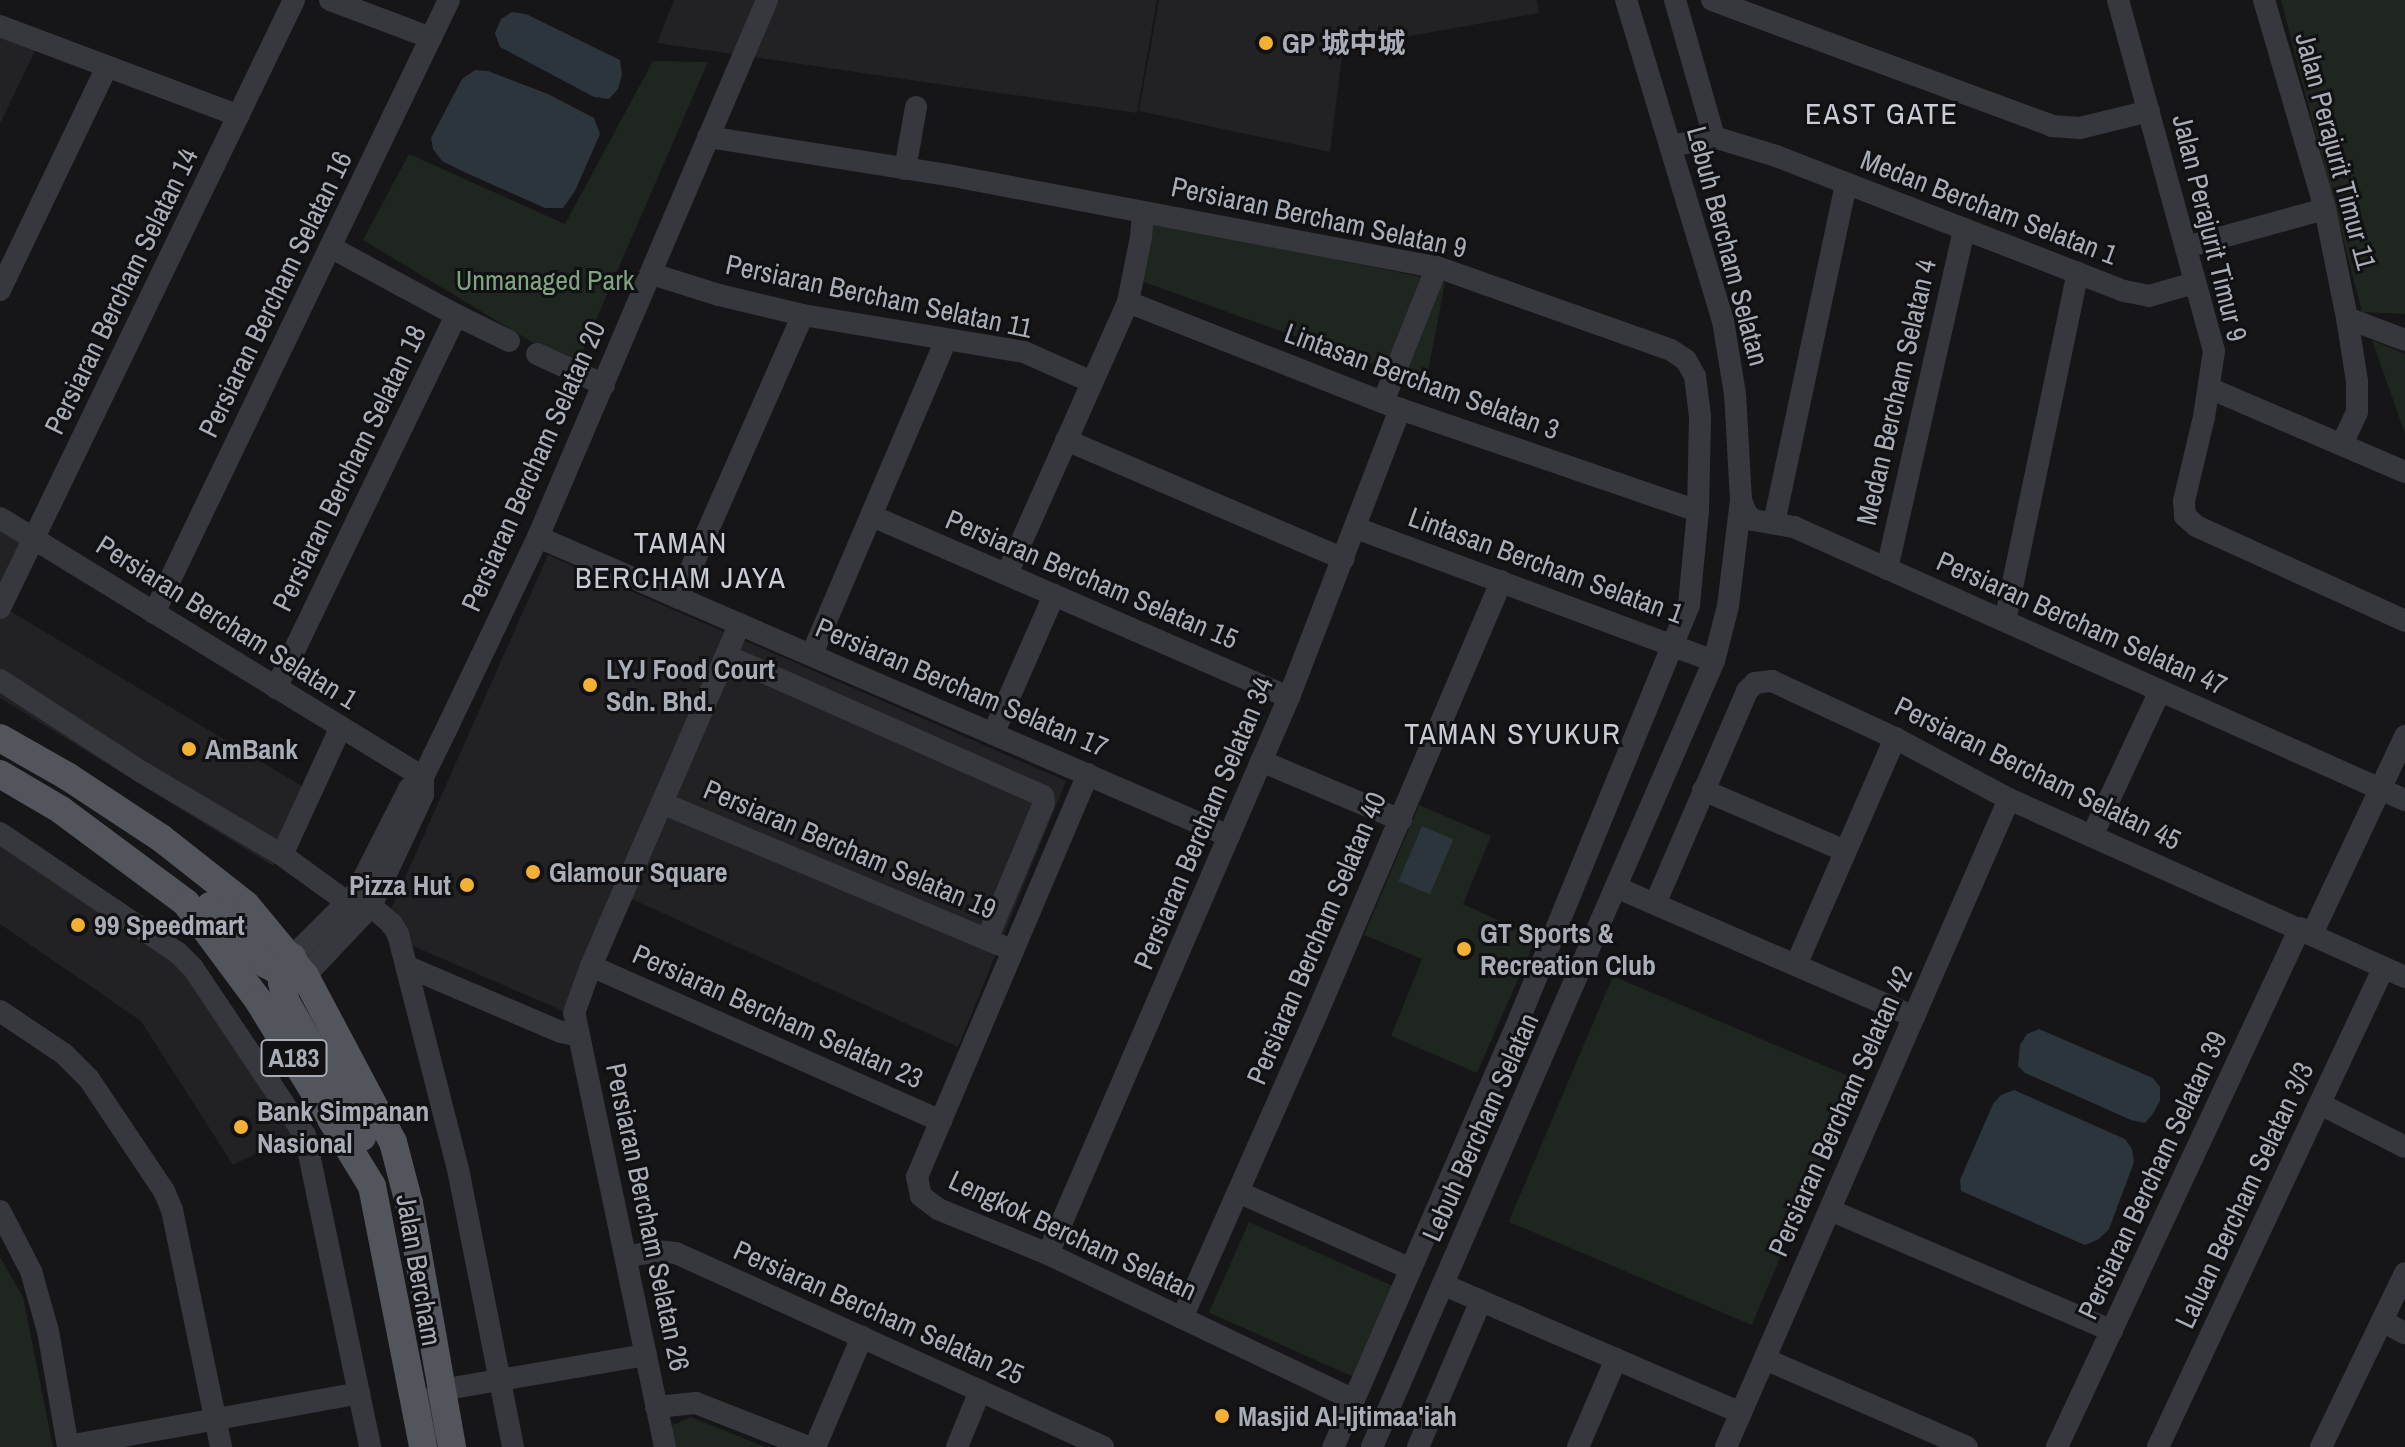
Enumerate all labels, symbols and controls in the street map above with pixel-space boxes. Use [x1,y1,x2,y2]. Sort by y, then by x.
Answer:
place label: GP 城中城 [1282,26,1406,60]
street label: Jalan Perajurit Timur 11 [2288,29,2384,273]
marker: GP 城中城 [1257,34,1275,52]
district label: EAST GATE [1805,95,1959,131]
street label: Jalan Perajurit Timur 9 [2166,111,2254,345]
street label: Lebuh Bercham Selatan [1680,123,1776,369]
street label: Persiaran Bercham Selatan 14 [37,143,205,439]
street label: Medan Bercham Selatan 1 [1856,143,2122,271]
street label: Persiaran Bercham Selatan 16 [191,146,359,442]
street label: Persiaran Bercham Selatan 9 [1168,169,1470,265]
street label: Persiaran Bercham Selatan 11 [723,247,1035,345]
street label: Medan Bercham Selatan 4 [1849,256,1943,528]
park label: Unmanaged Park [456,263,634,297]
street label: Persiaran Bercham Selatan 20 [454,316,612,616]
street label: Lintasan Bercham Selatan 3 [1280,316,1564,446]
street label: Persiaran Bercham Selatan 18 [265,320,433,616]
street label: Lintasan Bercham Selatan 1 [1404,500,1688,630]
street label: Persiaran Bercham Selatan 15 [941,502,1243,656]
district label: TAMAN BERCHAM JAYA [575,524,787,594]
street label: Persiaran Bercham Selatan 1 [90,528,364,716]
street label: Persiaran Bercham Selatan 47 [1932,544,2232,702]
street label: Persiaran Bercham Selatan 17 [811,610,1113,764]
place label: LYJ Food Court Sdn. Bhd. [606,652,775,718]
street label: Persiaran Bercham Selatan 34 [1126,672,1280,974]
marker: LYJ Food Court Sdn. Bhd. [581,676,599,694]
street label: Persiaran Bercham Selatan 45 [1890,689,2186,857]
district label: TAMAN SYUKUR [1404,715,1622,751]
place label: AmBank [205,732,298,766]
marker: AmBank [180,740,198,758]
street label: Persiaran Bercham Selatan 19 [699,772,1001,926]
street label: Persiaran Bercham Selatan 40 [1239,787,1393,1089]
place label: Glamour Square [549,855,728,889]
marker: Glamour Square [524,863,542,881]
place label: Pizza Hut [349,868,451,902]
marker: Pizza Hut [458,876,476,894]
place label: 99 Speedmart [94,908,245,942]
marker: 99 Speedmart [69,916,87,934]
place label: GT Sports & Recreation Club [1480,916,1656,982]
street label: Persiaran Bercham Selatan 23 [628,937,928,1095]
marker: GT Sports & Recreation Club [1455,940,1473,958]
street label: Persiaran Bercham Selatan 42 [1761,961,1919,1261]
street label: Lebuh Bercham Selatan [1415,1008,1545,1246]
street label: Persiaran Bercham Selatan 39 [2070,1026,2234,1324]
road number: A183 [260,1036,328,1080]
street label: Laluan Bercham Selatan 3/3 [2168,1057,2320,1333]
street label: Persiaran Bercham Selatan 26 [599,1060,697,1374]
place label: Bank Simpanan Nasional [257,1094,429,1160]
marker: Bank Simpanan Nasional [232,1118,250,1136]
street label: Lengkok Bercham Selatan [944,1163,1202,1307]
street label: Jalan Bercham [389,1192,449,1348]
street label: Persiaran Bercham Selatan 25 [729,1233,1029,1391]
place label: Masjid Al-Ijtimaa'iah [1238,1399,1458,1433]
marker: Masjid Al-Ijtimaa'iah [1213,1407,1231,1425]

